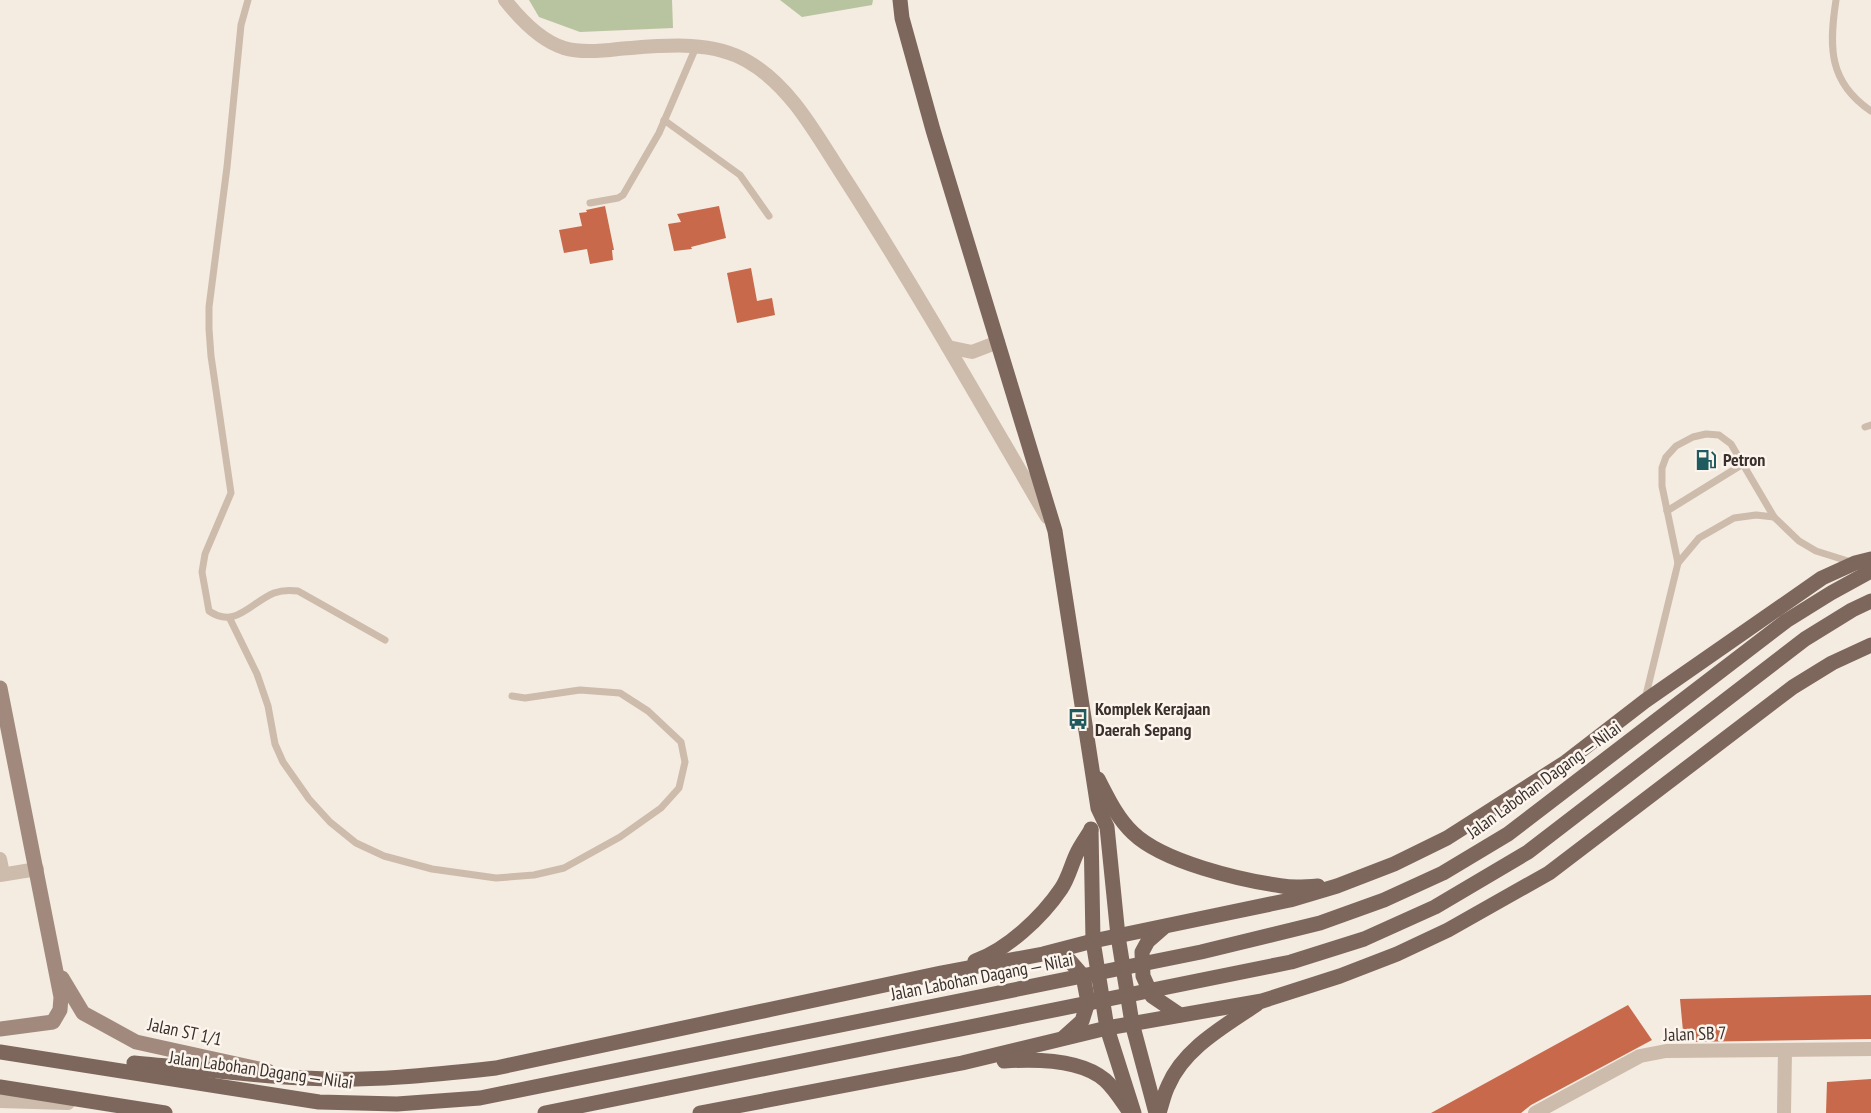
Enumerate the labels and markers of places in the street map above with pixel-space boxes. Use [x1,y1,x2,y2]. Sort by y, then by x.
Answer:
fuel station icon: Petron [1694,448,1718,472]
place label: Petron [1723,448,1765,471]
place label: Komplek Kerajaan Daerah Sepang [1095,697,1210,741]
bus stop icon: Komplek Kerajaan Daerah Sepang [1066,707,1090,731]

